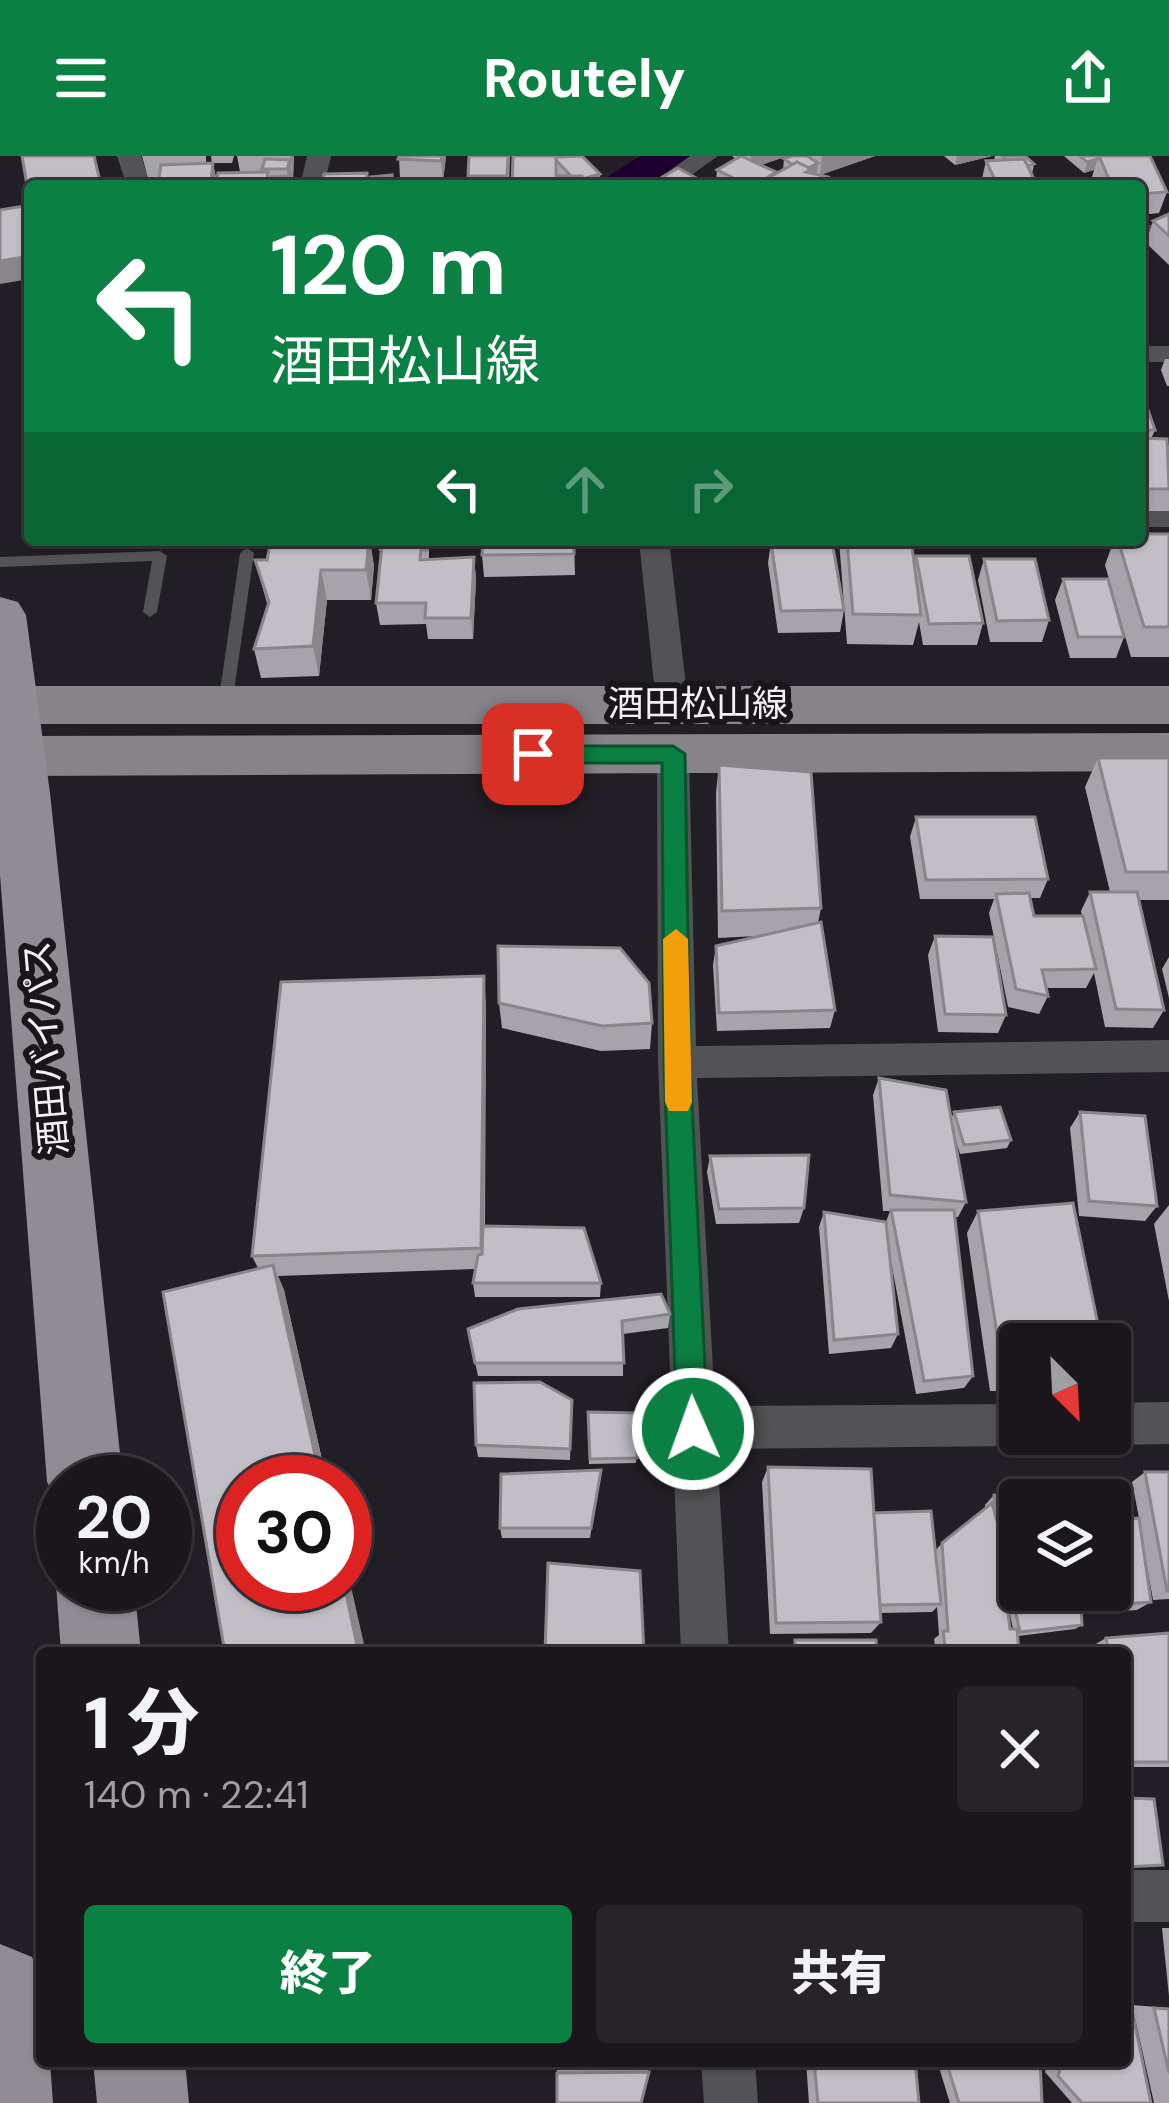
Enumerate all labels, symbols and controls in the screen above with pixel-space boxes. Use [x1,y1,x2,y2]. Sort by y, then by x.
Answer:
text: Routely [483,43,686,114]
icon: menu [48,45,114,111]
icon: share [1055,45,1121,111]
text: 120 m [270,211,507,320]
icon: left [72,228,228,384]
text: 酒田松山線 [270,326,540,397]
icon: left [426,456,492,522]
icon: ahead [552,456,618,522]
icon: right [678,456,744,522]
street label: 酒田松山線 [608,680,788,727]
pin [482,703,584,805]
icon: arrive [500,721,566,787]
street label: 酒田バイパス [13,939,78,1157]
north arrow [999,1323,1131,1455]
map controls [999,1323,1131,1611]
position arrow [630,1366,756,1492]
speed limit sign: 30 [216,1455,372,1611]
text: 20 [76,1478,152,1557]
button: layers [999,1479,1131,1611]
text: km/h [79,1543,149,1582]
text: 1 分 [84,1677,199,1770]
button: close [957,1686,1083,1812]
text: 140 m · 22:41 [84,1769,309,1820]
button: 終了 [84,1905,572,2043]
button: 共有 [596,1905,1083,2043]

